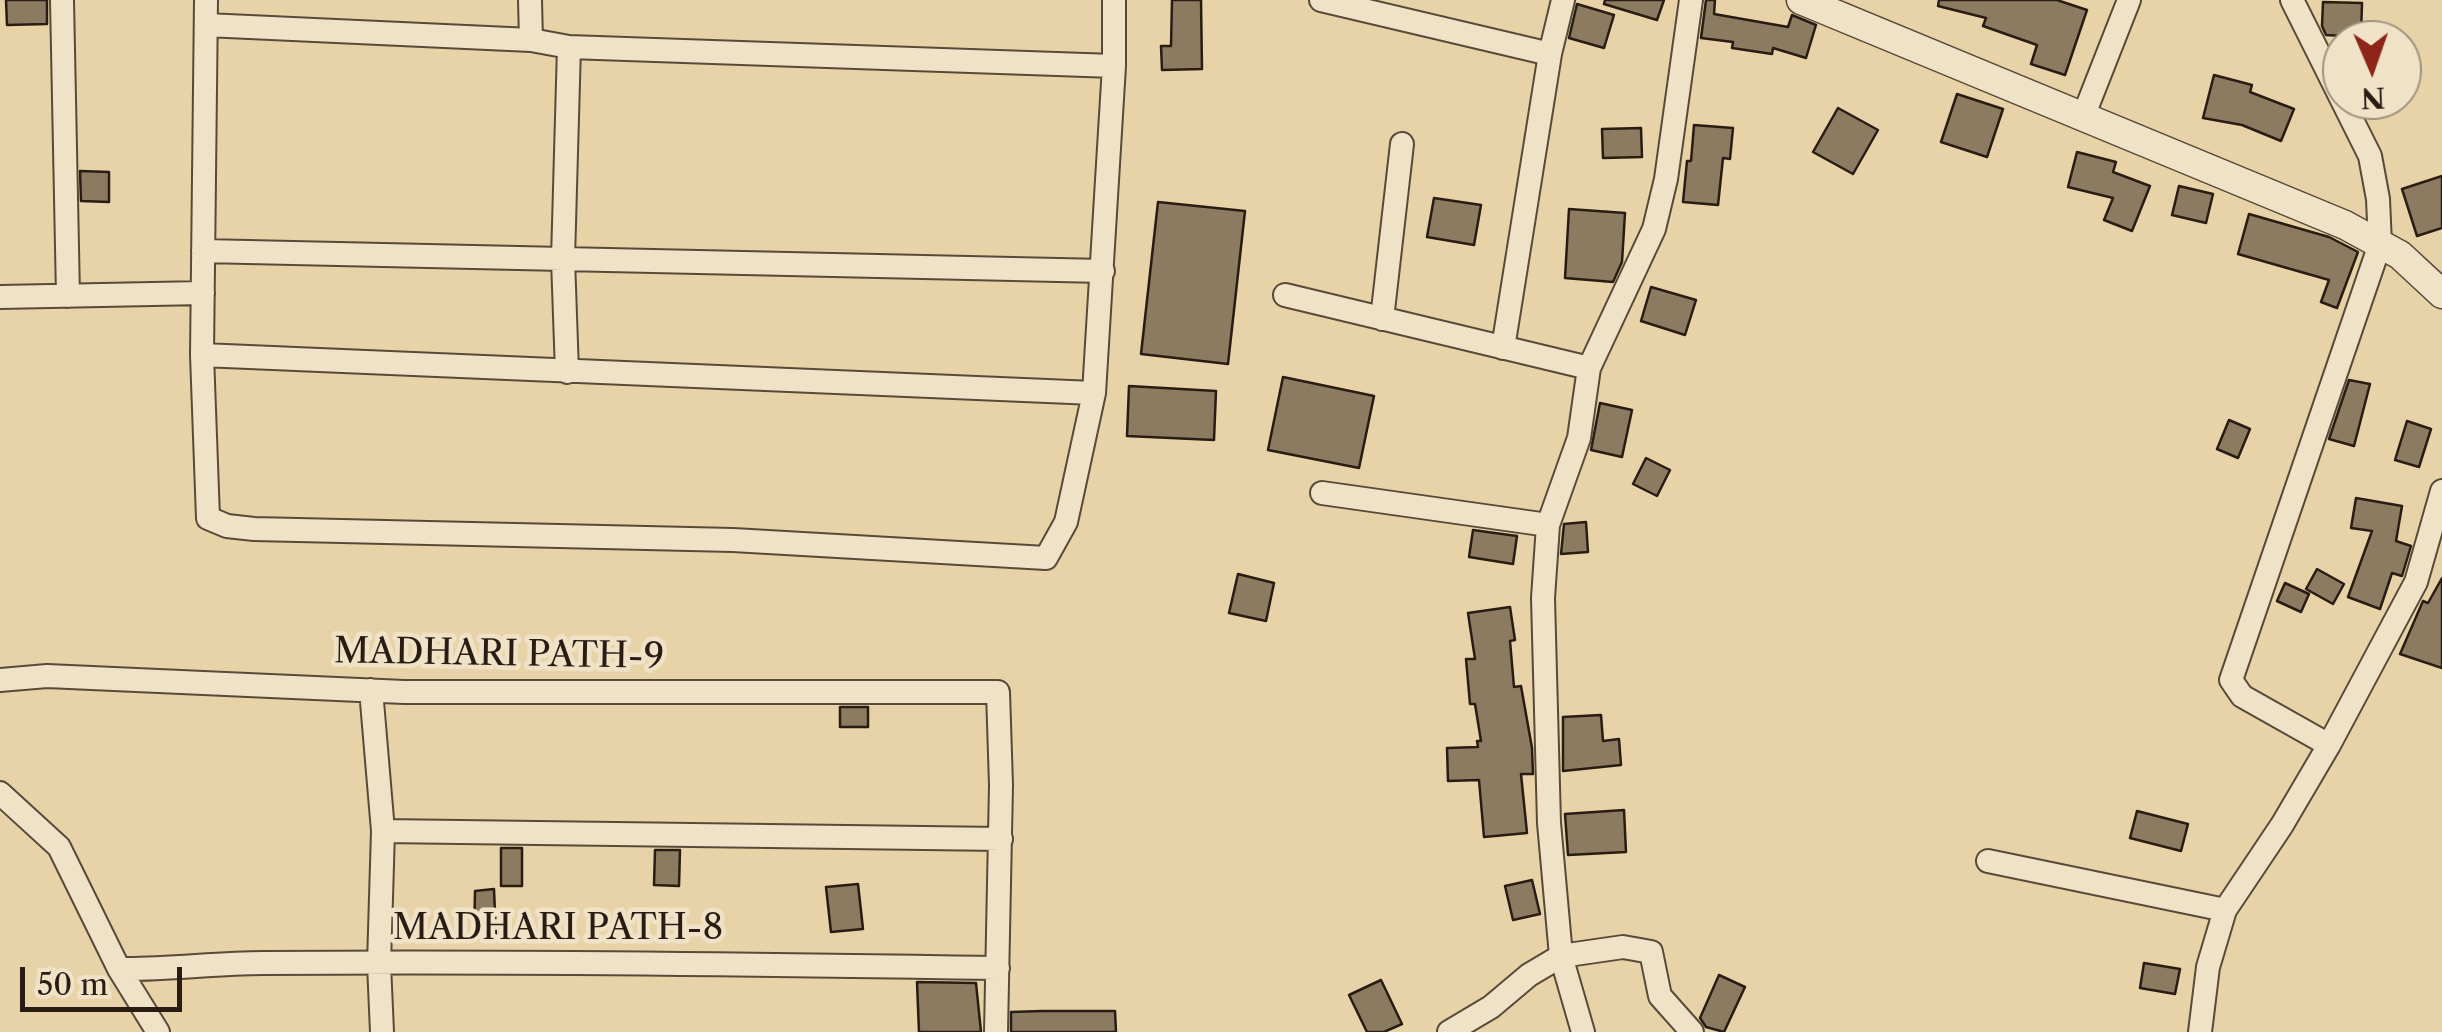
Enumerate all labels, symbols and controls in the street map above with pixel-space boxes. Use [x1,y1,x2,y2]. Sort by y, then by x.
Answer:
north arrow [2322,20,2422,120]
text: N [2360,81,2386,115]
street label: MADHARI PATH-9 [334,631,664,679]
street label: MADHARI PATH-8 [393,908,723,950]
scale bar [25,947,188,1009]
text: 50 m [37,966,108,1003]

